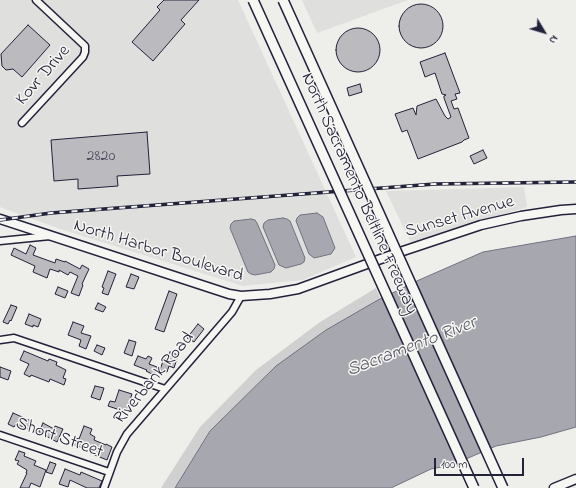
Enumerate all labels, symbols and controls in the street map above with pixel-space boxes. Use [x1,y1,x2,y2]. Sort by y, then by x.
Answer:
north arrow [524,12,564,52]
text: N [545,32,562,47]
street label: Kovr Drive [12,41,76,111]
street label: North Sacramento Beltline Freeway [295,70,421,318]
house number: 2820 [87,147,115,167]
street label: Sunset Avenue [403,192,517,244]
street label: North Harbor Boulevard [71,216,245,288]
water label: Sacramento River [344,313,480,383]
street label: Riverbank Road [110,328,200,430]
street label: Short Street [12,414,106,464]
scale bar [436,450,526,476]
text: 100 m [441,456,468,474]

